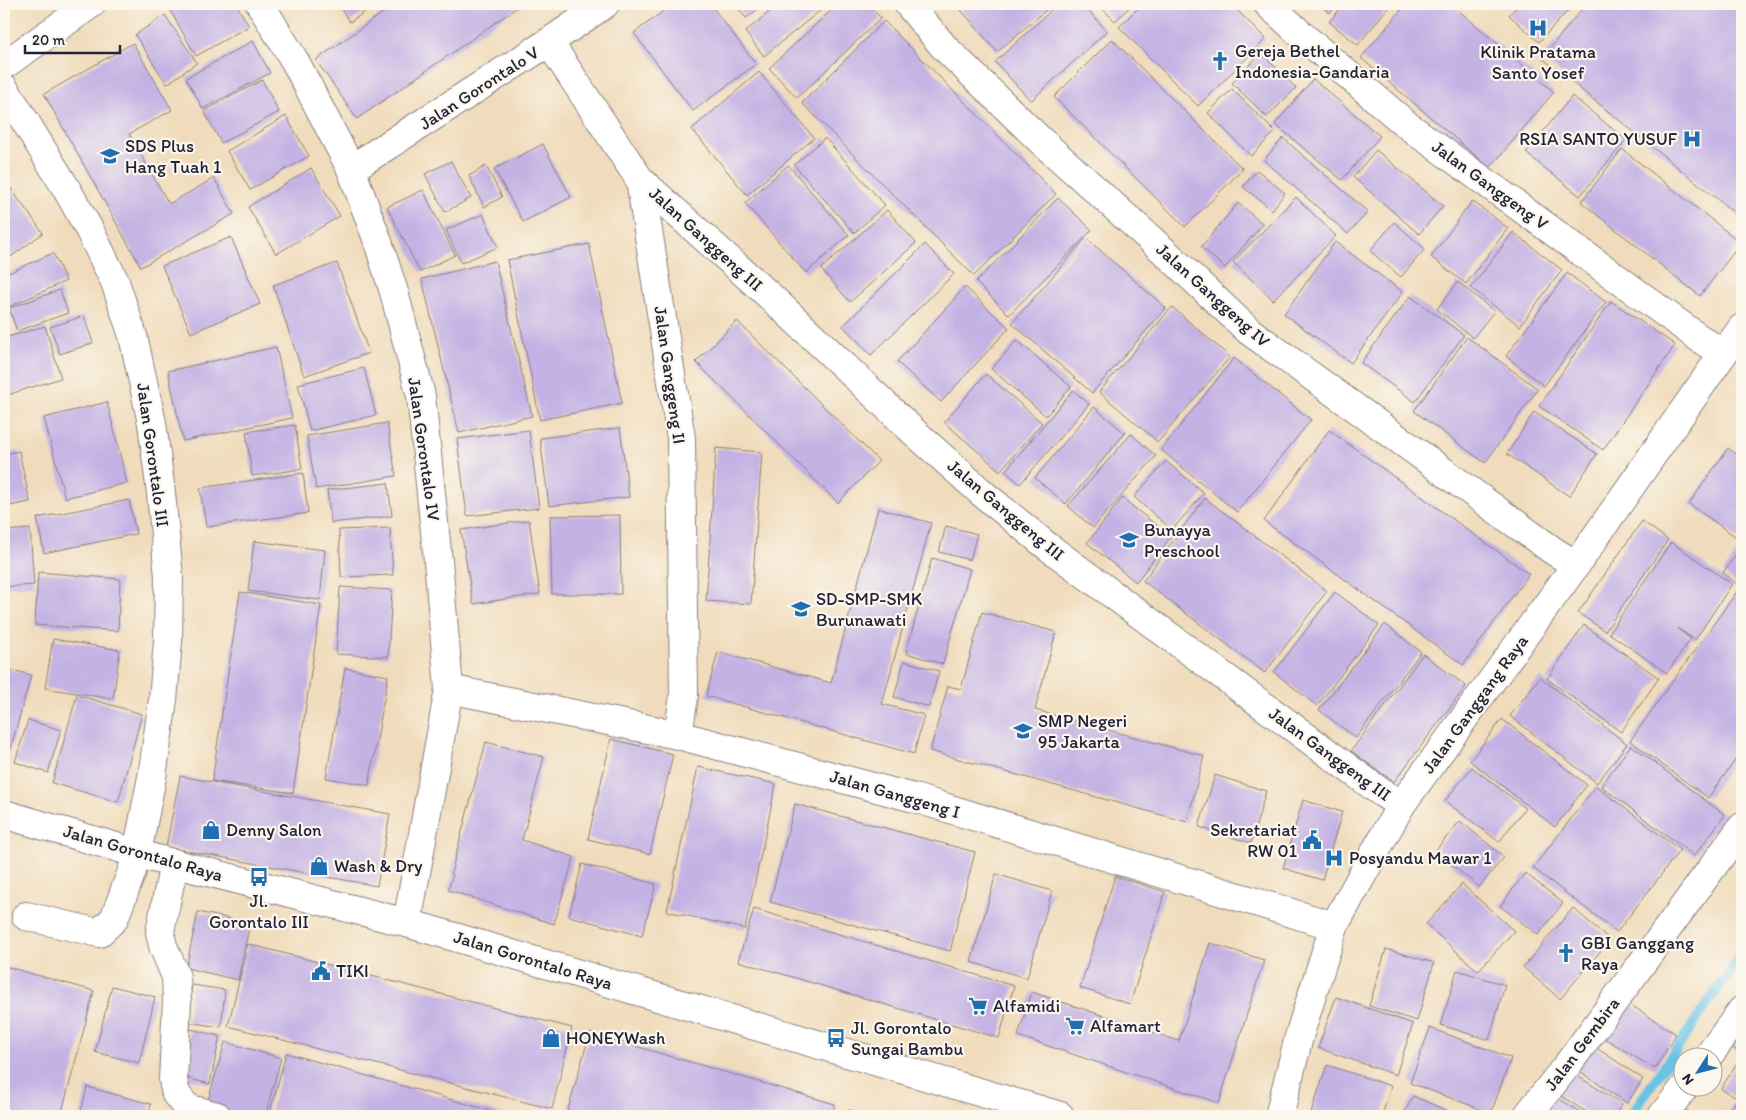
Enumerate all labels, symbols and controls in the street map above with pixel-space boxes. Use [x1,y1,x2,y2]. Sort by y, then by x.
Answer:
hospital icon: Klinik Pratama Santo Yosef [1527,17,1549,39]
scale bar [25,22,120,54]
text: 20 m [32,31,66,49]
place label: Gereja Bethel Indonesia-Gandaria [1235,40,1389,83]
street label: Jalan Gorontalo V [415,41,543,135]
place label: Klinik Pratama Santo Yosef [1480,41,1596,84]
church icon: Gereja Bethel Indonesia-Gandaria [1209,50,1231,72]
place label: RSIA SANTO YUSUF [1519,128,1678,150]
hospital icon: RSIA SANTO YUSUF [1681,128,1703,150]
place label: SDS Plus Hang Tuah 1 [125,135,221,178]
street label: Jalan Ganggeng V [1428,135,1553,235]
school or university icon: SDS Plus Hang Tuah 1 [99,145,121,167]
street label: Jalan Ganggeng III [644,182,768,296]
street label: Jalan Ganggeng IV [1152,238,1275,352]
street label: Jalan Ganggeng II [649,305,691,445]
street label: Jalan Gorontalo IV [403,376,445,523]
street label: Jalan Gorontalo III [132,381,174,529]
street label: Jalan Ganggeng III [943,455,1069,565]
place label: Bunayya Preschool [1144,519,1220,562]
school or university icon: Bunayya Preschool [1118,529,1140,551]
place label: SD-SMP-SMK Burunawati [816,588,922,631]
school or university icon: SD-SMP-SMK Burunawati [790,598,812,620]
street label: Jalan Ganggang Raya [1417,630,1533,778]
street label: Jalan Ganggeng III [1265,702,1395,806]
place label: SMP Negeri 95 Jakarta [1038,710,1127,753]
school or university icon: SMP Negeri 95 Jakarta [1012,720,1034,742]
street label: Jalan Ganggeng I [827,765,963,823]
shop icon: Denny Salon [200,819,222,841]
place label: Denny Salon [226,819,322,841]
place label: Sekretariat RW 01 [1210,819,1297,862]
street label: Jalan Gorontalo Raya [61,820,225,886]
public building icon: Sekretariat RW 01 [1301,829,1323,851]
hospital icon: Posyandu Mawar 1 [1323,847,1345,869]
place label: Posyandu Mawar 1 [1349,847,1492,869]
shop icon: Wash & Dry [308,855,330,877]
place label: Wash & Dry [334,855,423,877]
bus stop icon: Jl. Gorontalo III [248,866,270,888]
place label: Jl. Gorontalo III [209,890,309,933]
street label: Jalan Gorontalo Raya [451,925,615,995]
place label: GBI Ganggang Raya [1581,932,1695,975]
church icon: GBI Ganggang Raya [1555,942,1577,964]
public building icon: TIKI [310,960,332,982]
place label: TIKI [336,960,369,982]
street label: Jalan Gembira [1540,993,1624,1095]
supermarket icon: Alfamidi [967,995,989,1017]
place label: Alfamidi [993,995,1060,1017]
supermarket icon: Alfamart [1064,1015,1086,1037]
place label: Alfamart [1090,1015,1161,1037]
place label: Jl. Gorontalo Sungai Bambu [851,1017,963,1060]
shop icon: HONEYWash [540,1027,562,1049]
place label: HONEYWash [566,1027,665,1049]
bus stop icon: Jl. Gorontalo Sungai Bambu [825,1027,847,1049]
north arrow [1674,1048,1724,1098]
text: N [1678,1071,1698,1088]

